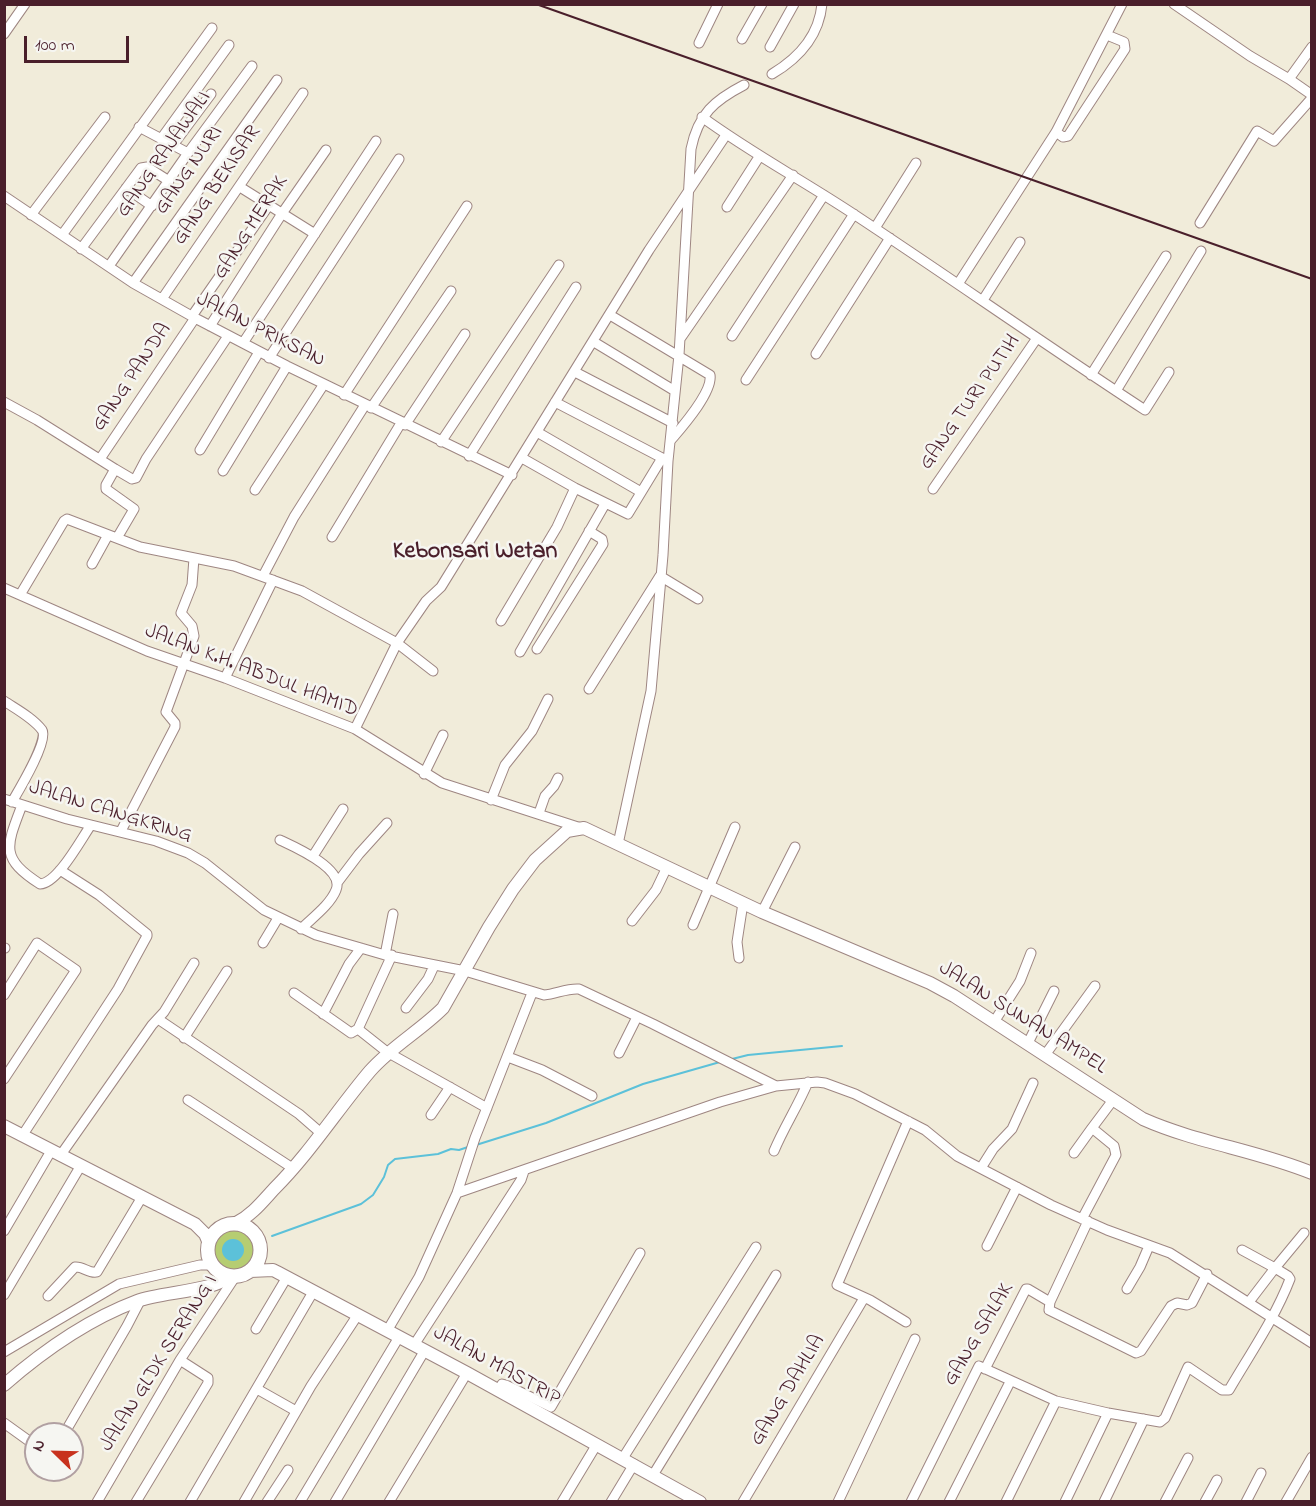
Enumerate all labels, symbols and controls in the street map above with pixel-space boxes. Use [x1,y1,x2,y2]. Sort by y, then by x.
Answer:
scale bar [27,24,132,62]
text: 100 m [35,33,75,59]
street label: GANG RAJAWALI [112,87,218,223]
street label: GANG BEKISAR [169,121,267,251]
street label: GANG NURI [150,122,230,220]
street label: GANG MERAK [209,171,295,285]
street label: JALAN PRIKSAN [191,288,329,374]
street label: GANG PANDA [88,319,178,437]
street label: GANG TURI PUTIH [915,331,1027,475]
district label: Kebonsari Wetan [393,539,557,567]
street label: JALAN K.H. ABDUL HAMID [141,620,361,724]
street label: JALAN CANGKRING [25,776,195,850]
street label: JALAN SUNAN AMPEL [933,957,1111,1081]
street label: JALAN GLDK SERANG I [95,1271,225,1457]
street label: GANG SALAK [939,1279,1021,1391]
street label: JALAN MASTRIP [428,1322,564,1412]
street label: GANG DAHLIA [746,1331,832,1451]
north arrow [24,1422,84,1482]
text: N [26,1436,52,1455]

